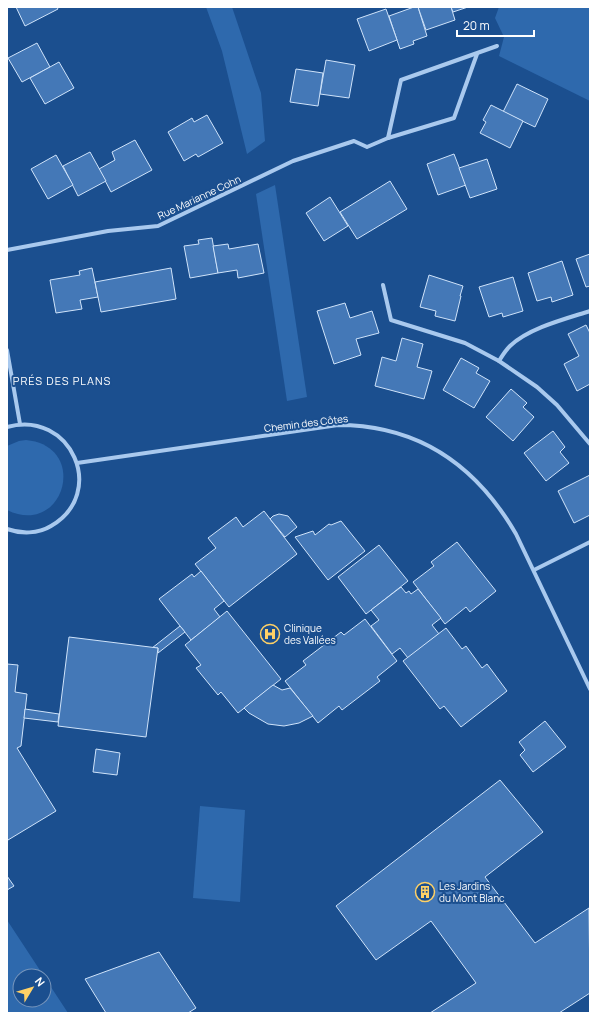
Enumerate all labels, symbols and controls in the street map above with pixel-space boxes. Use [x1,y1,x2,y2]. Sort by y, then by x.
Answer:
scale bar [457,12,534,38]
text: 20 m [463,17,490,34]
street label: Rue Marianne Cohn [155,172,243,222]
district label: PRÉS DES PLANS [13,373,111,388]
street label: Chemin des Côtes [263,411,349,435]
place label: Clinique des Vallées [284,621,336,647]
hospital icon: Clinique des Vallées [259,623,281,645]
place label: Les Jardins du Mont Blanc [439,879,505,905]
building icon: Les Jardins du Mont Blanc [414,881,436,903]
north arrow [12,968,52,1008]
text: N [32,974,49,989]

